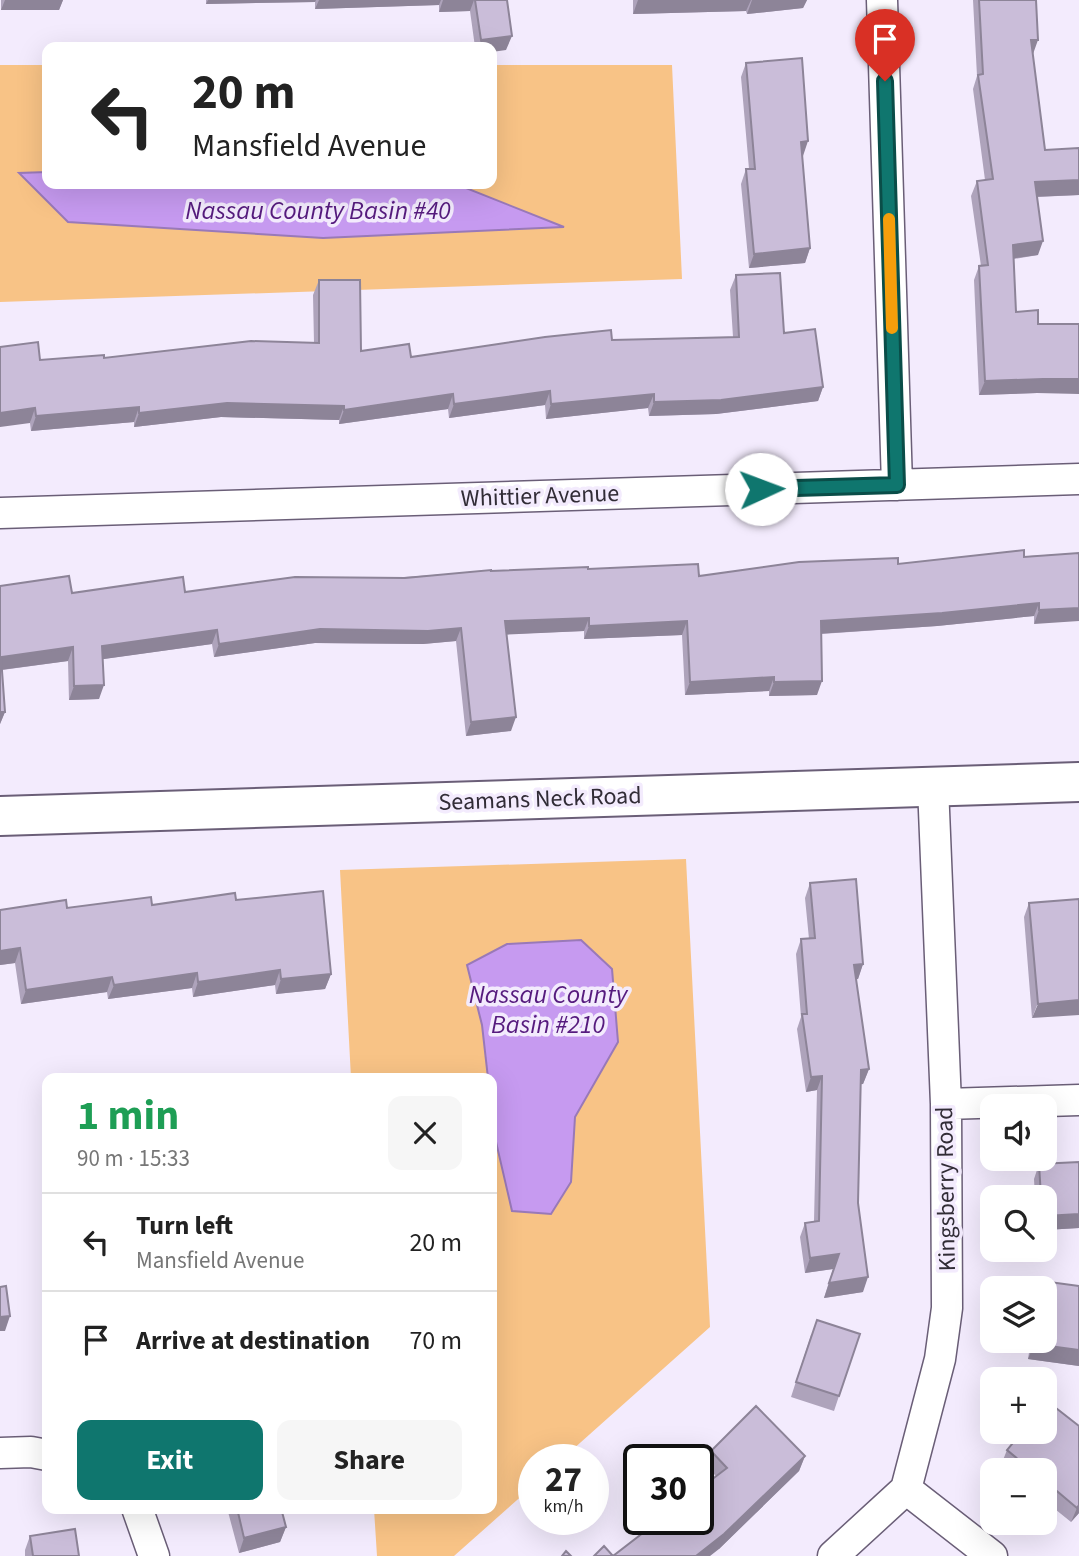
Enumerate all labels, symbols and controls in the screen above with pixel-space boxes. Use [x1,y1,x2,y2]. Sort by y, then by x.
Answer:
pin [855,9,915,81]
icon: arrive [866,20,904,58]
text: 20 m [192,58,296,128]
icon: left [77,70,168,161]
text: Mansfield Avenue [192,123,426,169]
water label: Nassau County Basin #40 [185,192,451,229]
position arrow [724,452,798,526]
street label: Whittier Avenue [460,476,620,516]
street label: Seamans Neck Road [438,778,642,820]
water label: Nassau County Basin #210 [469,976,629,1043]
text: 1 min [77,1086,179,1146]
map controls [980,1094,1057,1535]
button: sound [980,1094,1057,1171]
button: close [388,1096,462,1170]
street label: Kingsberry Road [927,1106,965,1272]
text: 90 m · 15:33 [77,1142,190,1175]
button: search [980,1185,1057,1262]
text: Turn left [136,1207,233,1244]
icon: left [77,1223,115,1261]
text: 20 m [409,1224,462,1261]
text: Mansfield Avenue [136,1244,304,1277]
button: layers [980,1276,1057,1353]
icon: arrive [77,1321,115,1359]
text: Arrive at destination [136,1322,370,1359]
text: 70 m [409,1322,462,1359]
button: + [980,1367,1057,1444]
button: Exit [77,1420,263,1500]
button: Share [277,1420,462,1500]
speed limit sign: 30 [623,1444,714,1535]
text: 27 [545,1455,582,1505]
button: − [980,1458,1057,1535]
text: km/h [544,1494,583,1519]

